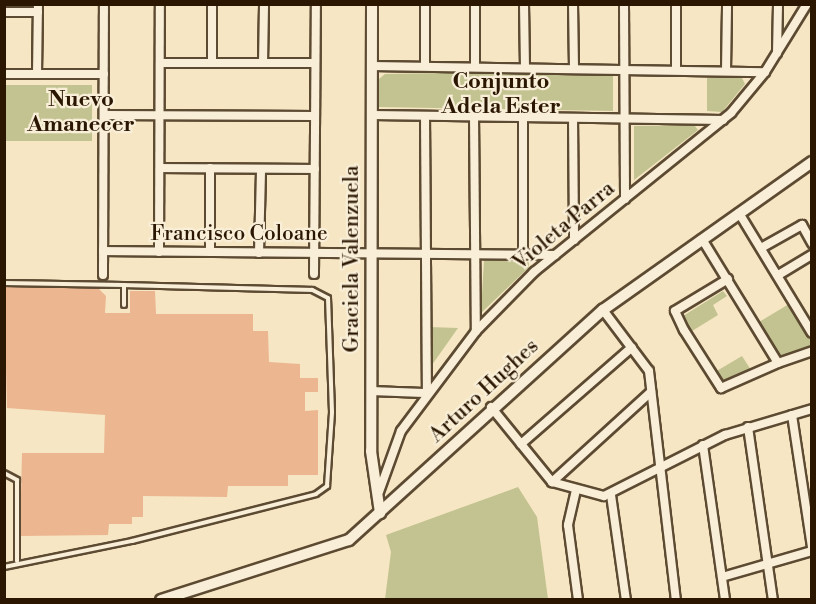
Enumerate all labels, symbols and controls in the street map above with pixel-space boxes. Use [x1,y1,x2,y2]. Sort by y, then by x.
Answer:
district label: Conjunto Adela Ester [441,68,561,119]
district label: Nuevo Amanecer [27,86,135,138]
street label: Graciela Valenzuela [339,165,365,353]
street label: Violeta Parra [508,176,620,276]
street label: Francisco Coloane [150,221,328,247]
street label: Arturo Hughes [424,334,544,448]

